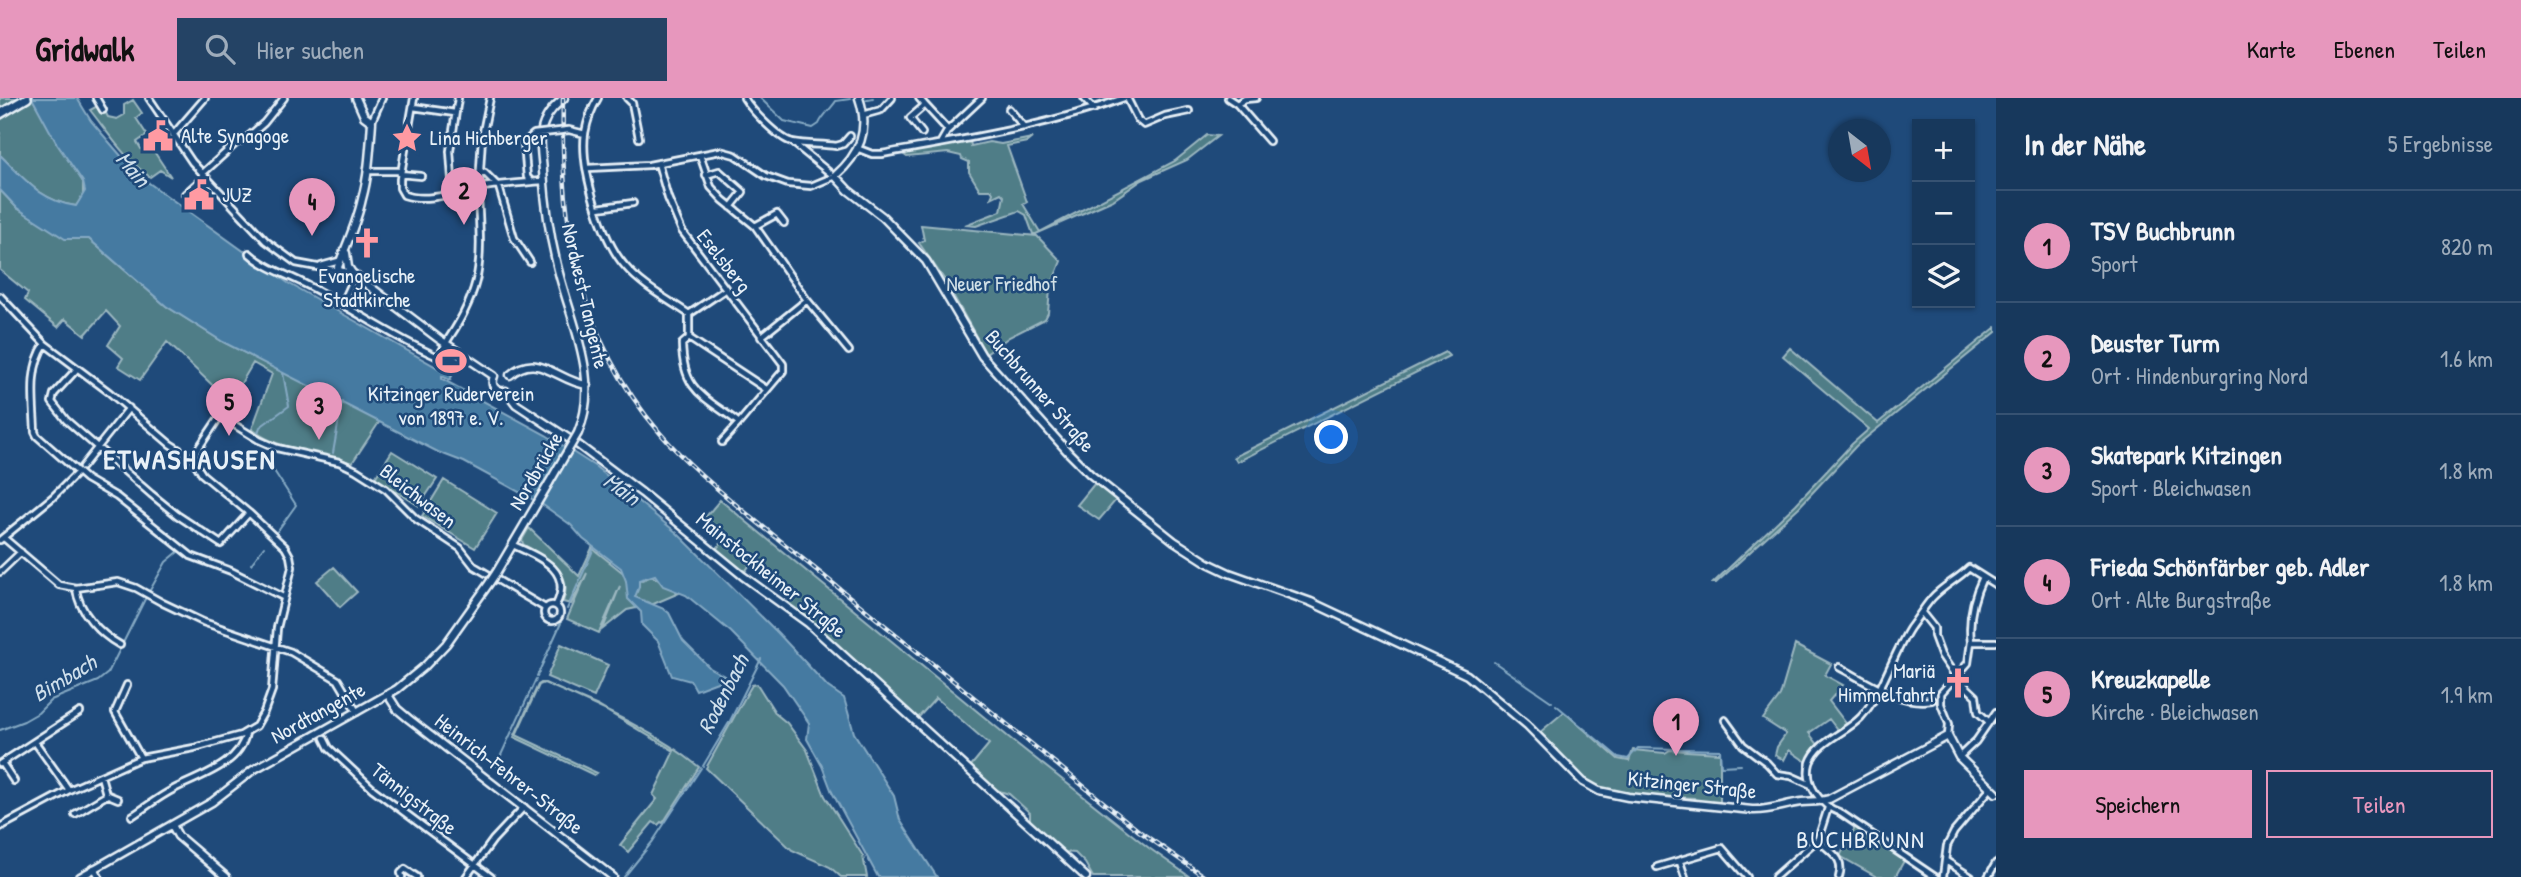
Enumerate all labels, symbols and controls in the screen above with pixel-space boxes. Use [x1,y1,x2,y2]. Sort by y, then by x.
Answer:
search box [177,18,667,81]
text: Gridwalk [35,27,135,71]
icon: search [201,30,239,68]
text: Hier suchen [257,32,364,67]
text: Karte [2247,33,2296,65]
text: Ebenen [2334,33,2395,65]
text: Teilen [2433,33,2486,65]
public building icon: Alte Synagoge [141,119,175,153]
north arrow [1828,119,1891,182]
map controls [1912,119,1975,308]
button: + [1912,119,1975,182]
place label: Alte Synagoge [181,121,289,150]
place icon: Lina Hichberger [390,121,424,155]
place label: Lina Hichberger [430,123,547,152]
text: In der Nähe [2024,124,2146,164]
text: 5 Ergebnisse [2388,128,2493,159]
water label: Main [109,144,159,194]
pin: 2 [441,167,487,225]
public building icon: JUZ [182,178,216,212]
pin: 4 [289,178,335,236]
place label: JUZ [222,180,252,209]
button: − [1912,182,1975,245]
text: TSV Buchbrunn [2091,213,2235,248]
street label: Nordwest-Tangente [555,220,616,371]
street label: Eselsberg [690,223,759,299]
church icon: Evangelische Stadtkirche [350,226,384,260]
text: 1 [2043,231,2051,262]
text: 820 m [2441,231,2493,262]
button: layers [1912,245,1975,308]
text: Sport [2091,248,2137,279]
place label: Evangelische Stadtkirche [319,261,415,314]
park label: Neuer Friedhof [946,269,1058,298]
street label: Buchbrunner Straße [979,323,1102,458]
text: Deuster Turm [2091,325,2220,360]
text: 2 [2042,343,2052,374]
text: 1.6 km [2440,343,2493,374]
sports icon: Kitzinger Ruderverein von 1897 e. V. [434,344,468,378]
text: Ort · Hindenburgring Nord [2091,360,2308,391]
pin: 5 [206,378,252,436]
place label: Kitzinger Ruderverein von 1897 e. V. [368,379,534,432]
pin: 3 [296,382,342,440]
your location [1314,420,1348,454]
street label: Nordbrücke [501,426,570,515]
text: Skatepark Kitzingen [2091,437,2282,472]
district label: ETWASHAUSEN [103,440,277,478]
text: 3 [2042,455,2052,486]
text: 1.8 km [2439,455,2493,486]
street label: Bleichwasen [374,456,463,535]
water label: Main [598,465,648,513]
text: Sport · Bleichwasen [2091,472,2251,503]
street label: Mainstockheimer Straße [690,505,853,644]
text: Frieda Schönfärber geb. Adler [2091,549,2369,584]
text: 4 [2043,567,2051,598]
text: 1.8 km [2439,567,2493,598]
text: Ort · Alte Burgstraße [2091,584,2271,615]
water label: Bimbach [26,646,103,709]
water label: Rodenbach [689,648,756,739]
place label: Mariä Himmelfahrt [1838,656,1936,709]
text: Kreuzkapelle [2091,661,2211,696]
church icon: Mariä Himmelfahrt [1941,666,1975,700]
street label: Nordtangente [265,675,370,750]
text: 5 [2042,679,2052,710]
text: 1.9 km [2441,679,2493,710]
text: Kirche · Bleichwasen [2091,696,2259,727]
pin: 1 [1653,698,1699,756]
street label: Heinrich-Fehrer-Straße [429,706,590,841]
street label: Tännigstraße [365,756,463,841]
street label: Kitzinger Straße [1626,763,1758,806]
button: Speichern [2024,770,2252,838]
button: Teilen [2266,770,2493,838]
district label: BUCHBRUNN [1796,823,1926,855]

